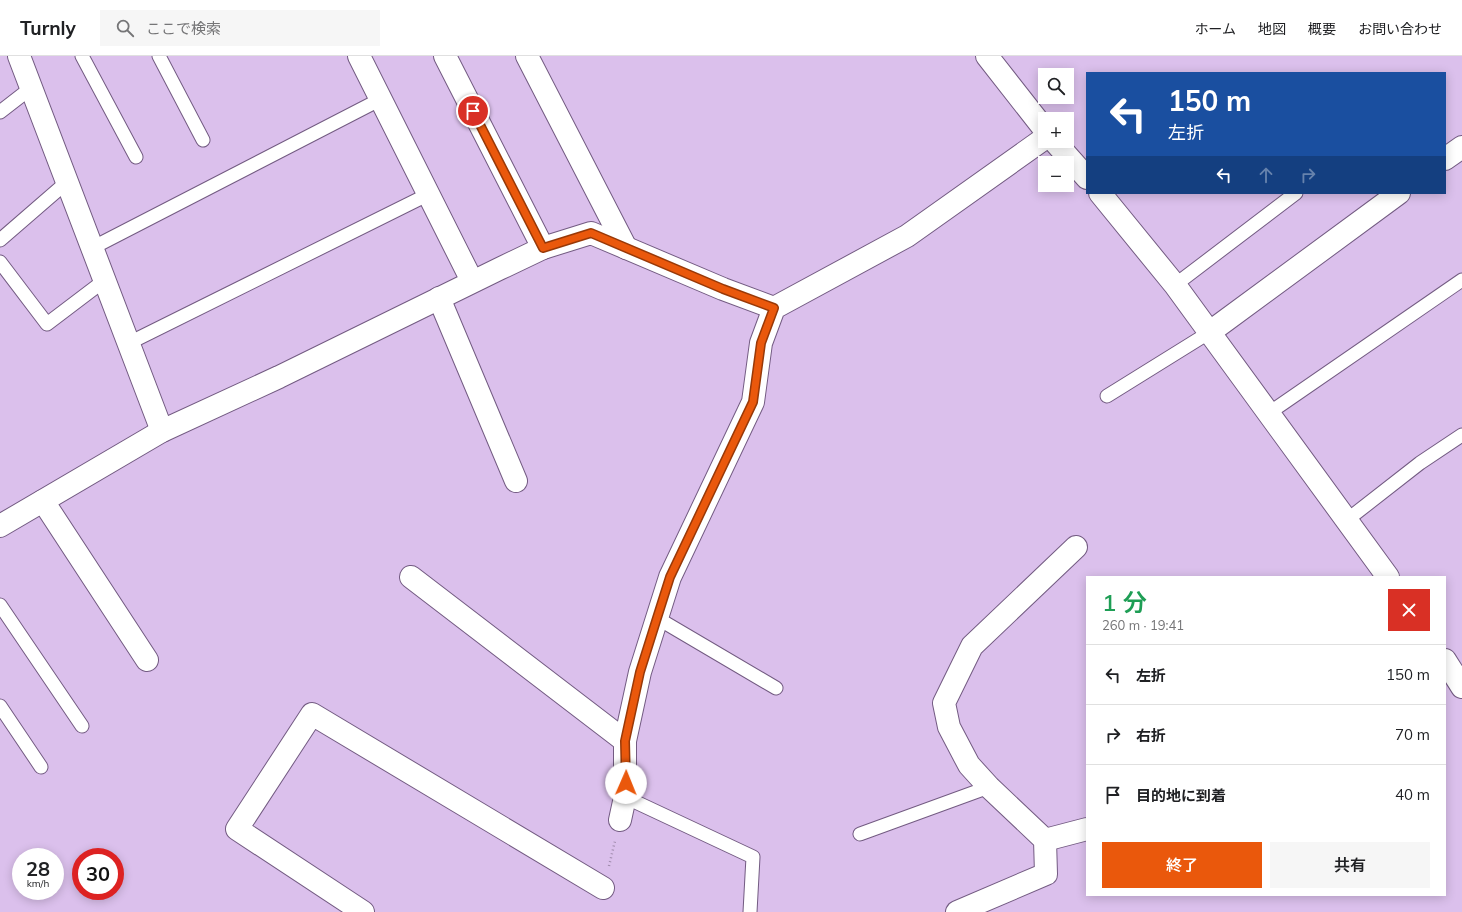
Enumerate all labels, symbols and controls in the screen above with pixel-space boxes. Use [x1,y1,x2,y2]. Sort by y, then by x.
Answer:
search box [100,10,380,46]
text: Turnly [20,16,76,40]
icon: search [114,17,136,39]
text: ここで検索 [146,19,221,38]
text: ホーム [1194,20,1236,38]
text: 地図 [1258,20,1286,38]
text: 概要 [1308,20,1336,38]
text: お問い合わせ [1358,20,1442,38]
map controls [1038,68,1074,192]
button: search [1038,68,1074,104]
text: 150 m [1168,83,1251,118]
icon: left [1102,88,1154,140]
pin [456,94,490,128]
icon: arrive [462,100,484,122]
button: + [1038,112,1074,148]
text: 左折 [1168,121,1204,144]
button: − [1038,156,1074,192]
icon: left [1213,164,1235,186]
icon: ahead [1255,164,1277,186]
icon: right [1297,164,1319,186]
text: 1 分 [1102,587,1147,617]
button: close [1388,589,1430,631]
text: 260 m · 19:41 [1102,617,1184,633]
icon: left [1102,664,1124,686]
text: 150 m [1386,665,1430,684]
text: 左折 [1136,666,1166,685]
icon: right [1102,724,1124,746]
text: 70 m [1395,725,1430,744]
text: 右折 [1136,726,1166,745]
position arrow [605,762,647,804]
icon: arrive [1102,784,1124,806]
text: 40 m [1395,785,1430,804]
text: 目的地に到着 [1136,786,1226,805]
button: 終了 [1102,842,1262,888]
button: 共有 [1270,842,1430,888]
speed limit sign: 30 [72,848,124,900]
text: 28 [26,856,50,881]
text: km/h [27,877,49,890]

